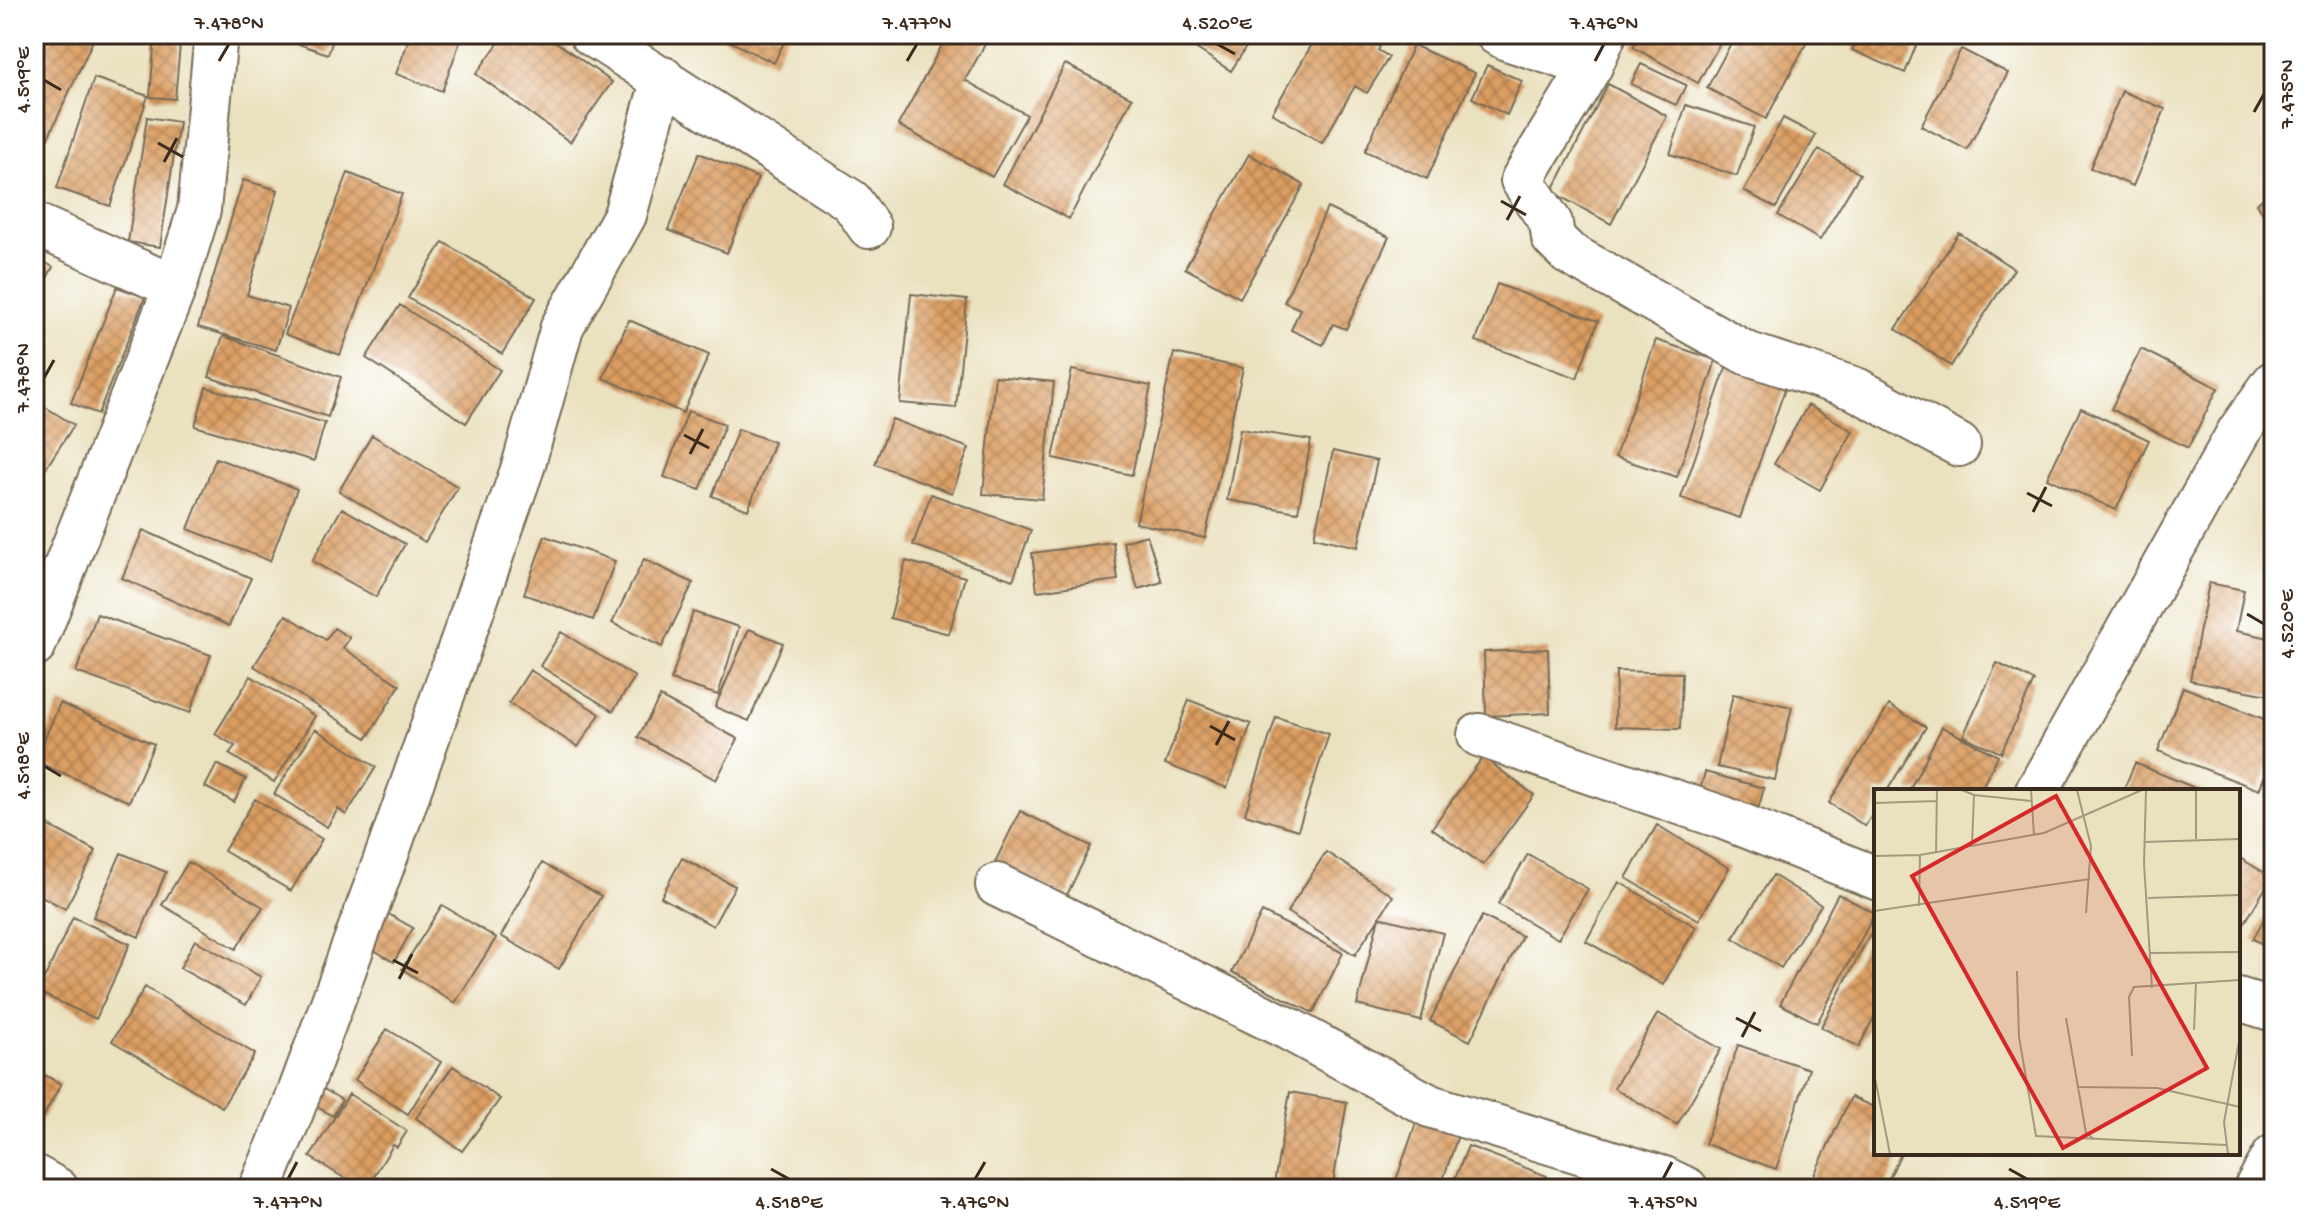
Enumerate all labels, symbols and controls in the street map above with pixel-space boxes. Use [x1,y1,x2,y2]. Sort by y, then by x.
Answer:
text: 7.478°N [193,14,264,37]
text: 7.477°N [881,14,952,37]
text: 4.520°E [1183,14,1253,37]
text: 7.476°N [1569,14,1638,37]
text: 4.519°E [14,46,37,113]
text: 7.475°N [2278,59,2301,130]
text: 7.478°N [14,343,37,414]
text: 4.520°E [2278,588,2301,658]
text: 4.518°E [14,731,37,799]
inset map [1874,789,2240,1155]
text: 7.477°N [252,1193,323,1216]
text: 4.518°E [756,1193,824,1216]
text: 7.476°N [940,1193,1009,1216]
text: 7.475°N [1627,1193,1698,1216]
text: 4.519°E [1994,1193,2061,1216]

